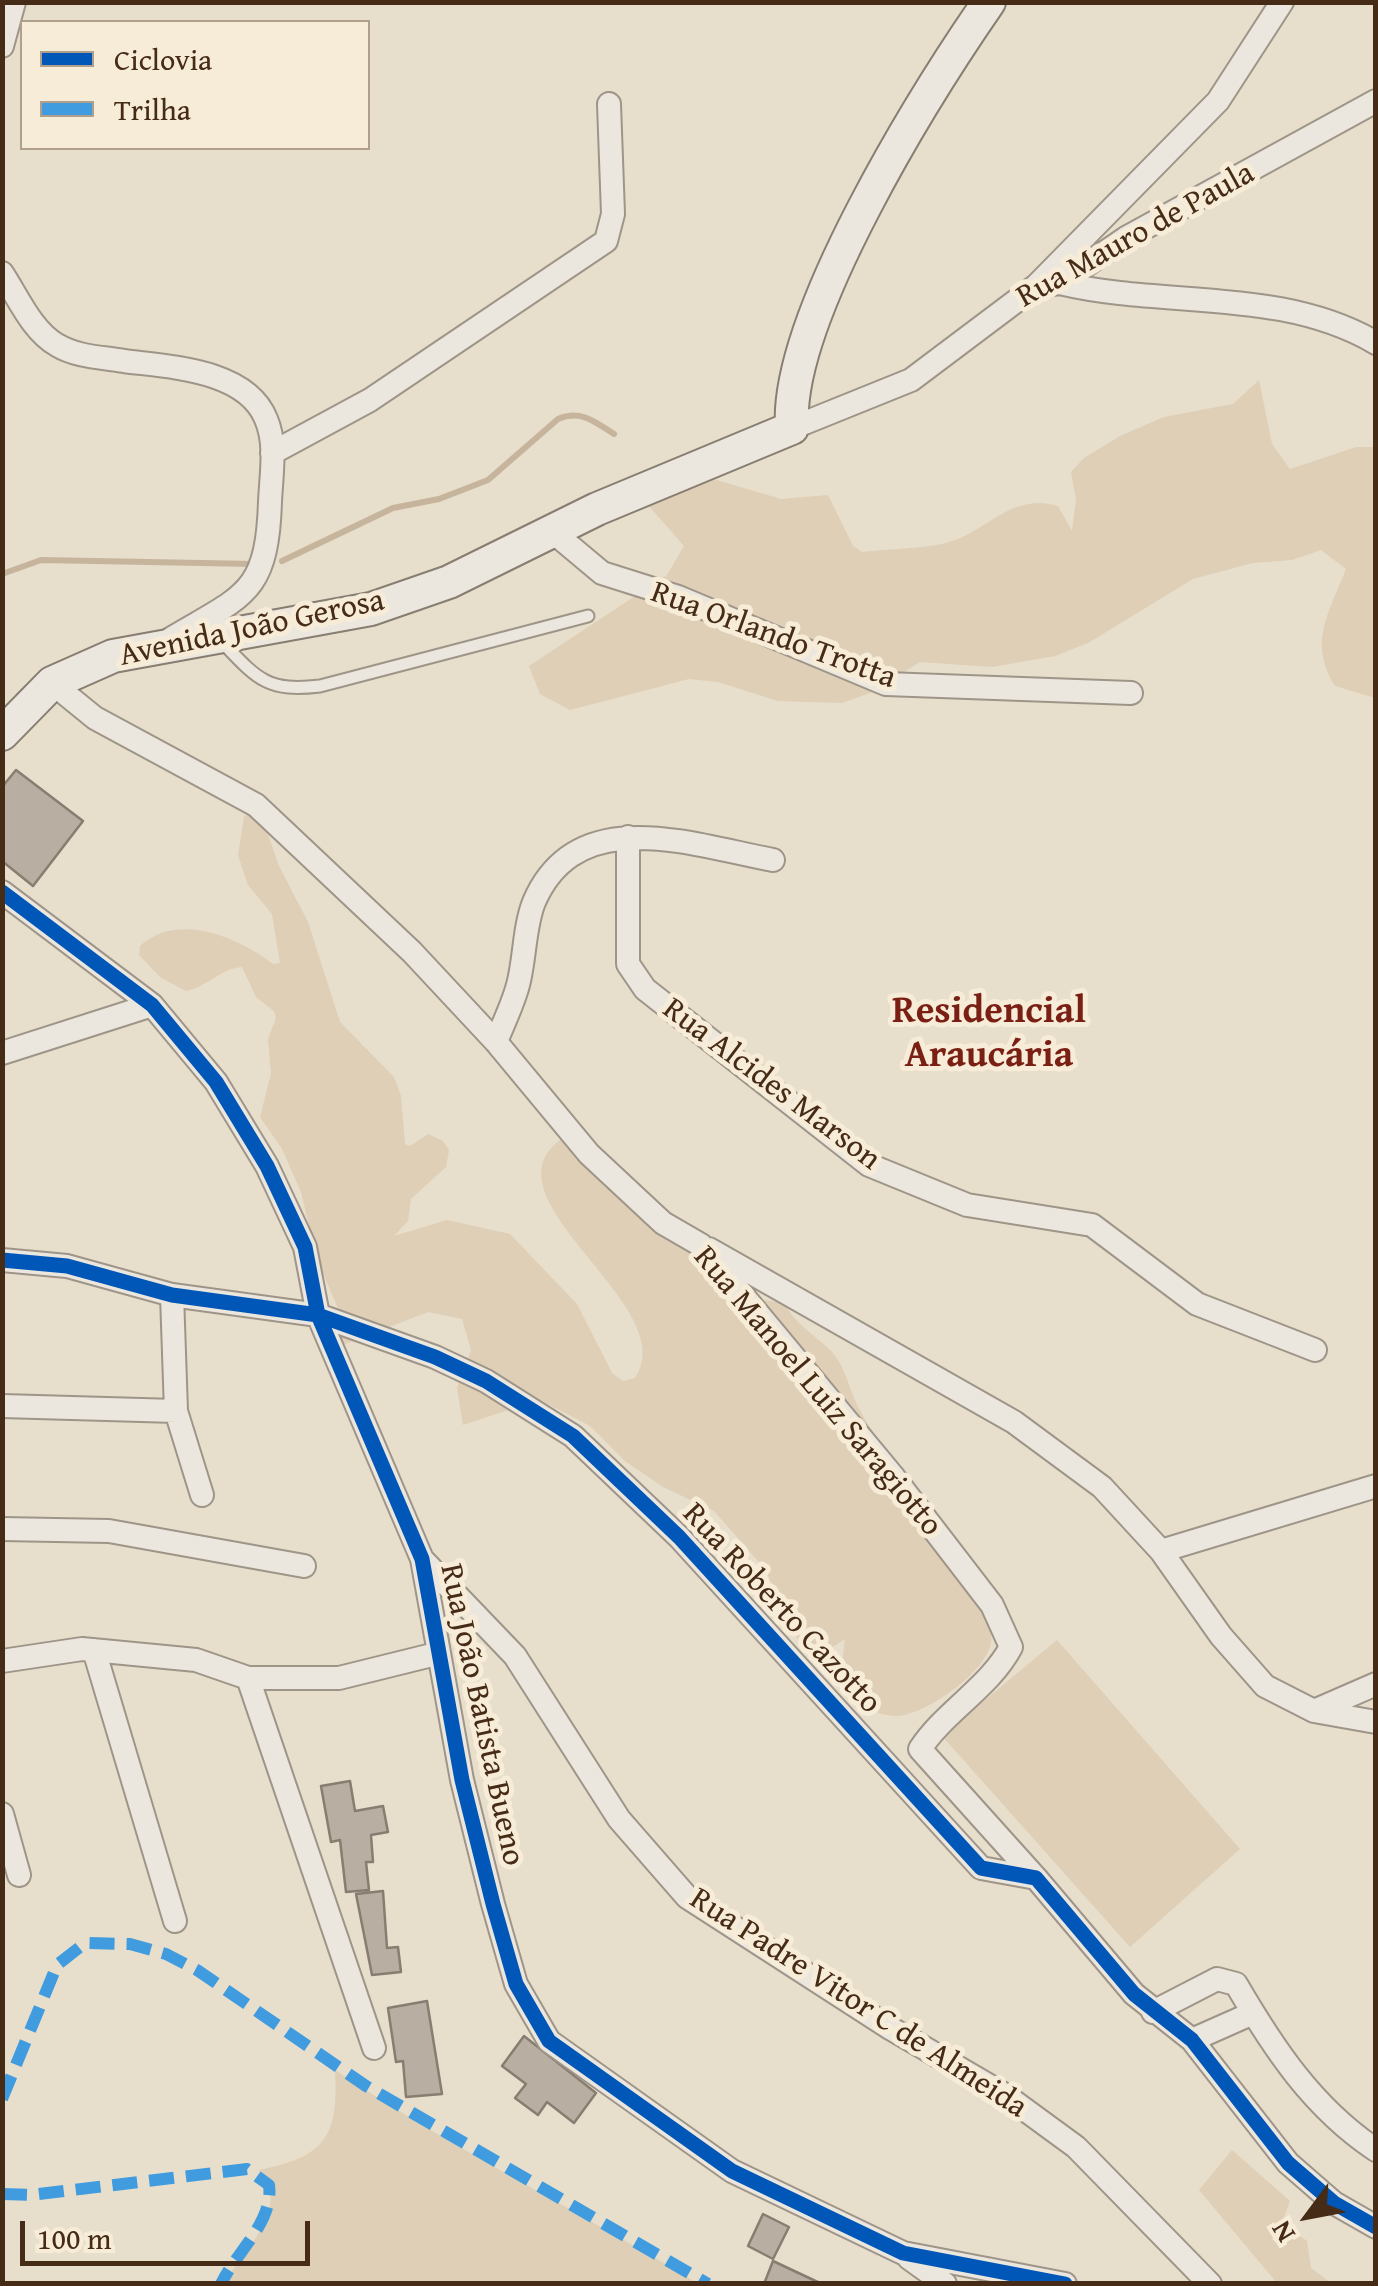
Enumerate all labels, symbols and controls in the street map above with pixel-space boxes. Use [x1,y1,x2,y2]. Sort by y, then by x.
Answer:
legend [20,20,370,150]
text: Ciclovia [114,37,212,81]
text: Trilha [114,87,191,131]
street label: Rua Mauro de Paula [1011,155,1261,317]
street label: Rua Orlando Trotta [645,574,901,698]
street label: Avenida João Gerosa [116,582,388,676]
district label: Residencial Araucária [892,989,1086,1078]
street label: Rua Alcides Marson [654,991,888,1179]
street label: Rua Manoel Luiz Saragiotto [685,1239,949,1545]
street label: Rua Roberto Cazotto [674,1496,888,1722]
street label: Rua João Batista Bueno [430,1561,532,1869]
street label: Rua Padre Vitor C de Almeida [682,1881,1034,2127]
north arrow [1258,2166,1358,2266]
scale bar [25,2201,315,2263]
text: N [1260,2213,1304,2251]
text: 100 m [37,2216,111,2260]

